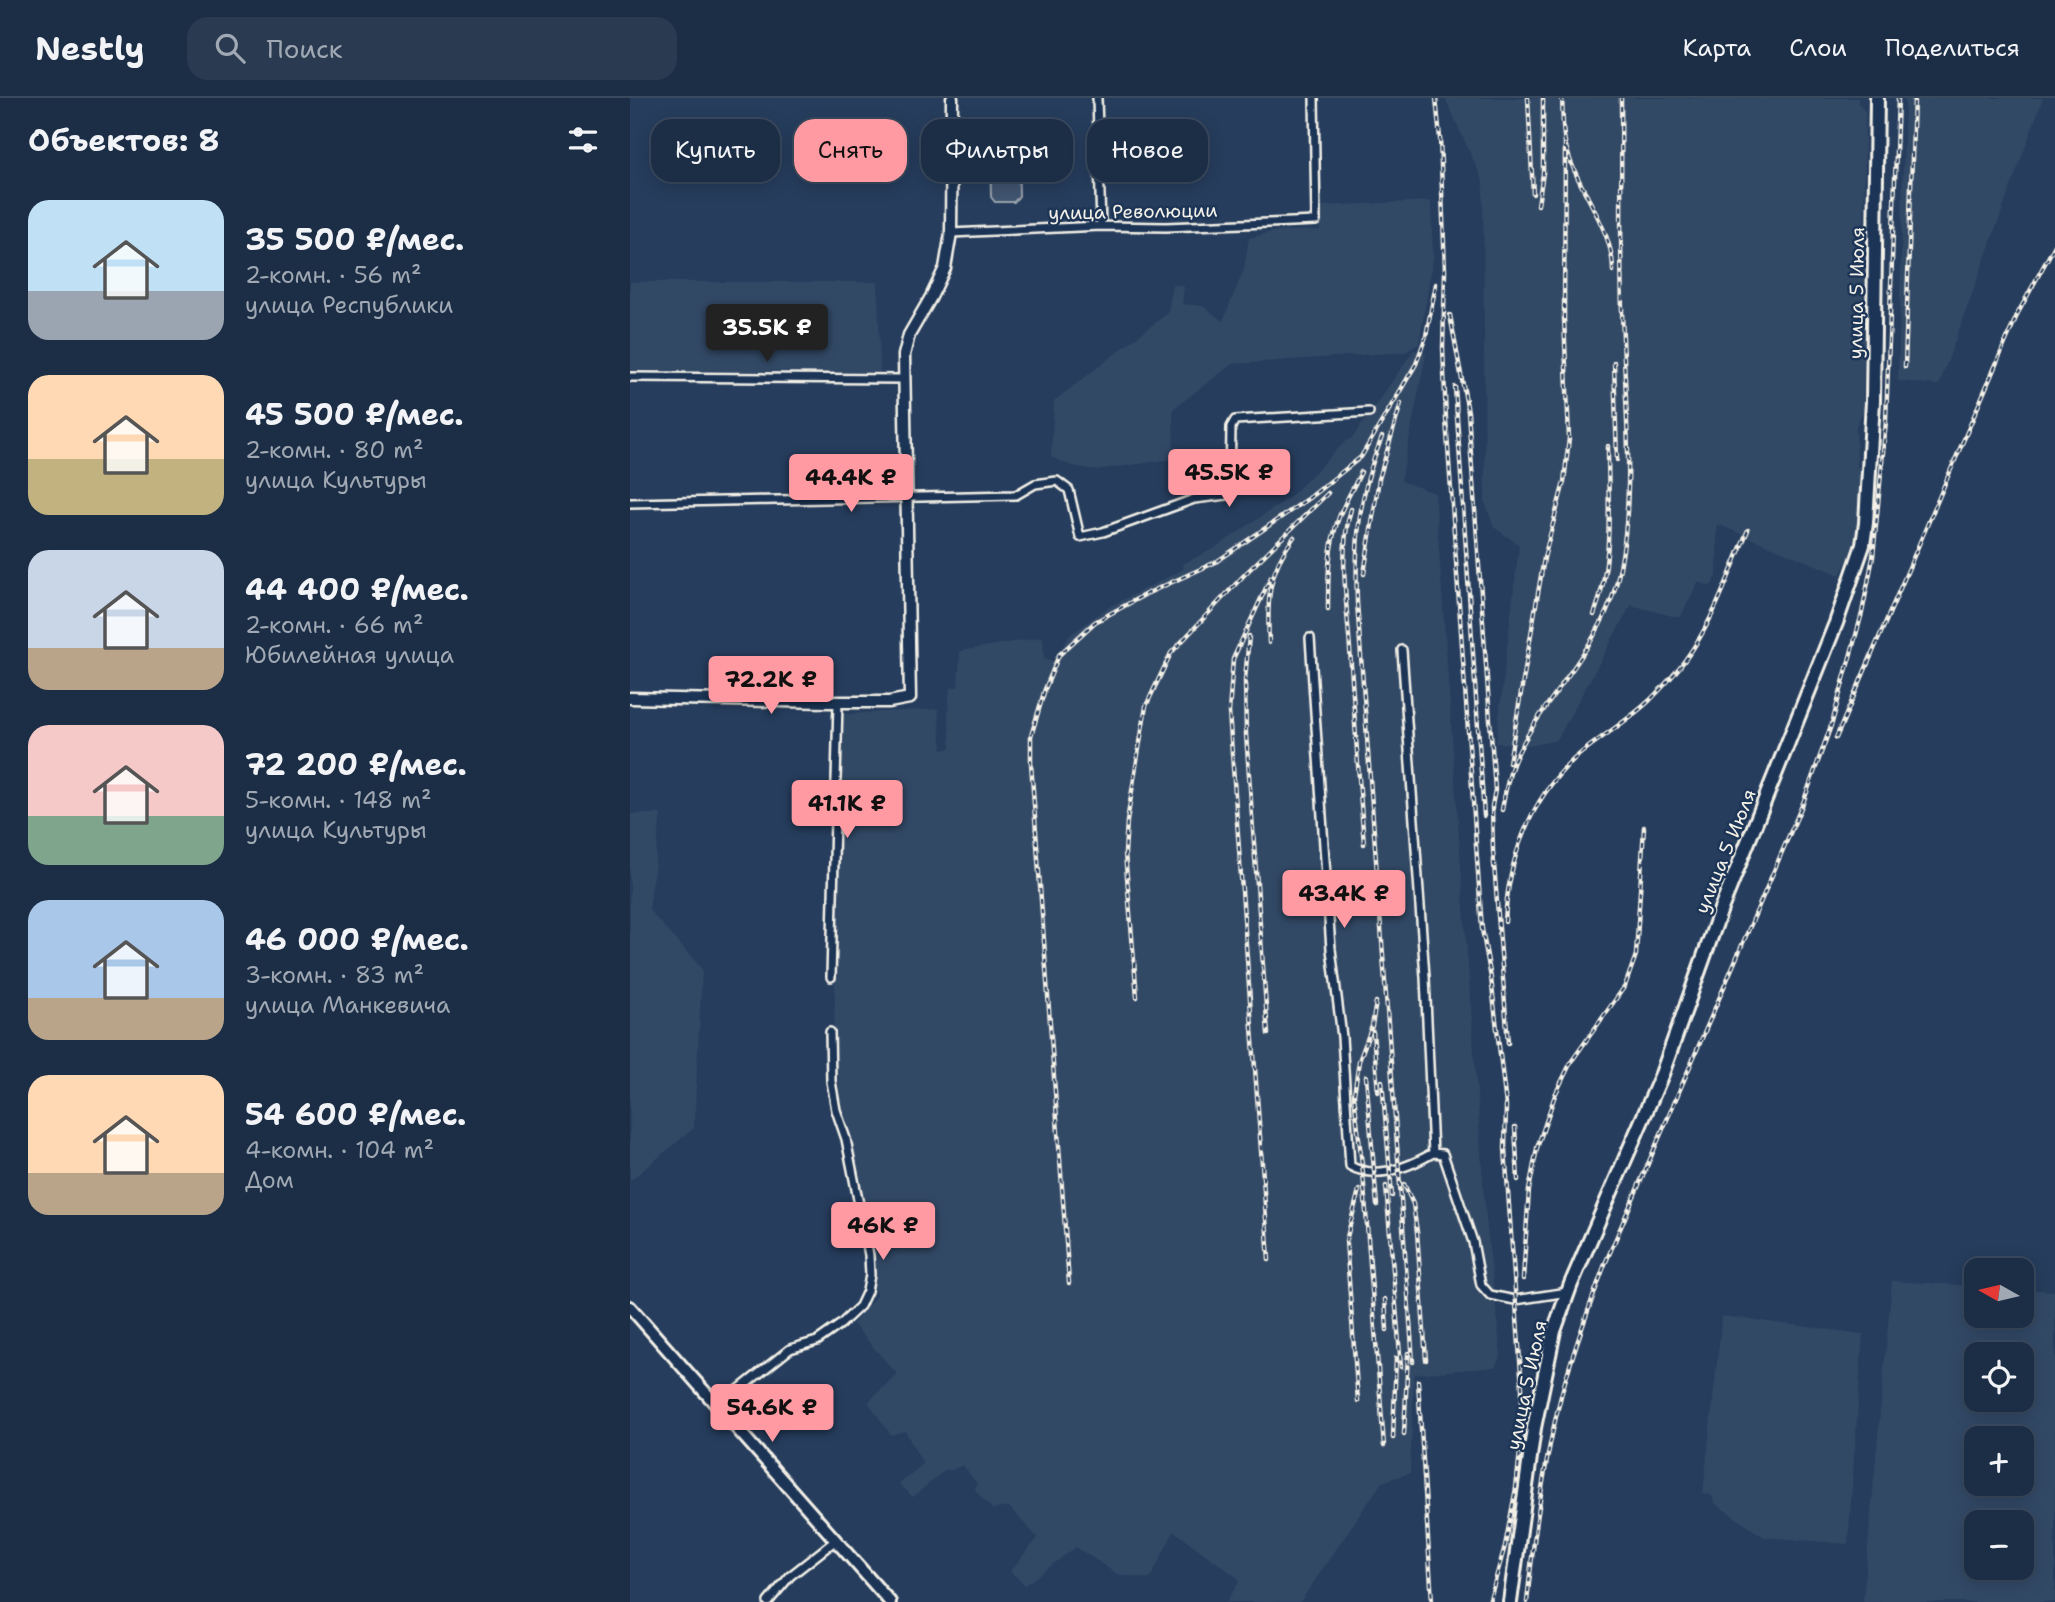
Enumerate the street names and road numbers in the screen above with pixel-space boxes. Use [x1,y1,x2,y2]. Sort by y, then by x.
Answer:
street label: улица Революции [1048,198,1218,225]
street label: улица 5 Июля [1843,227,1870,359]
street label: улица 5 Июля [1689,785,1762,917]
street label: улица 5 Июля [1501,1318,1552,1452]

